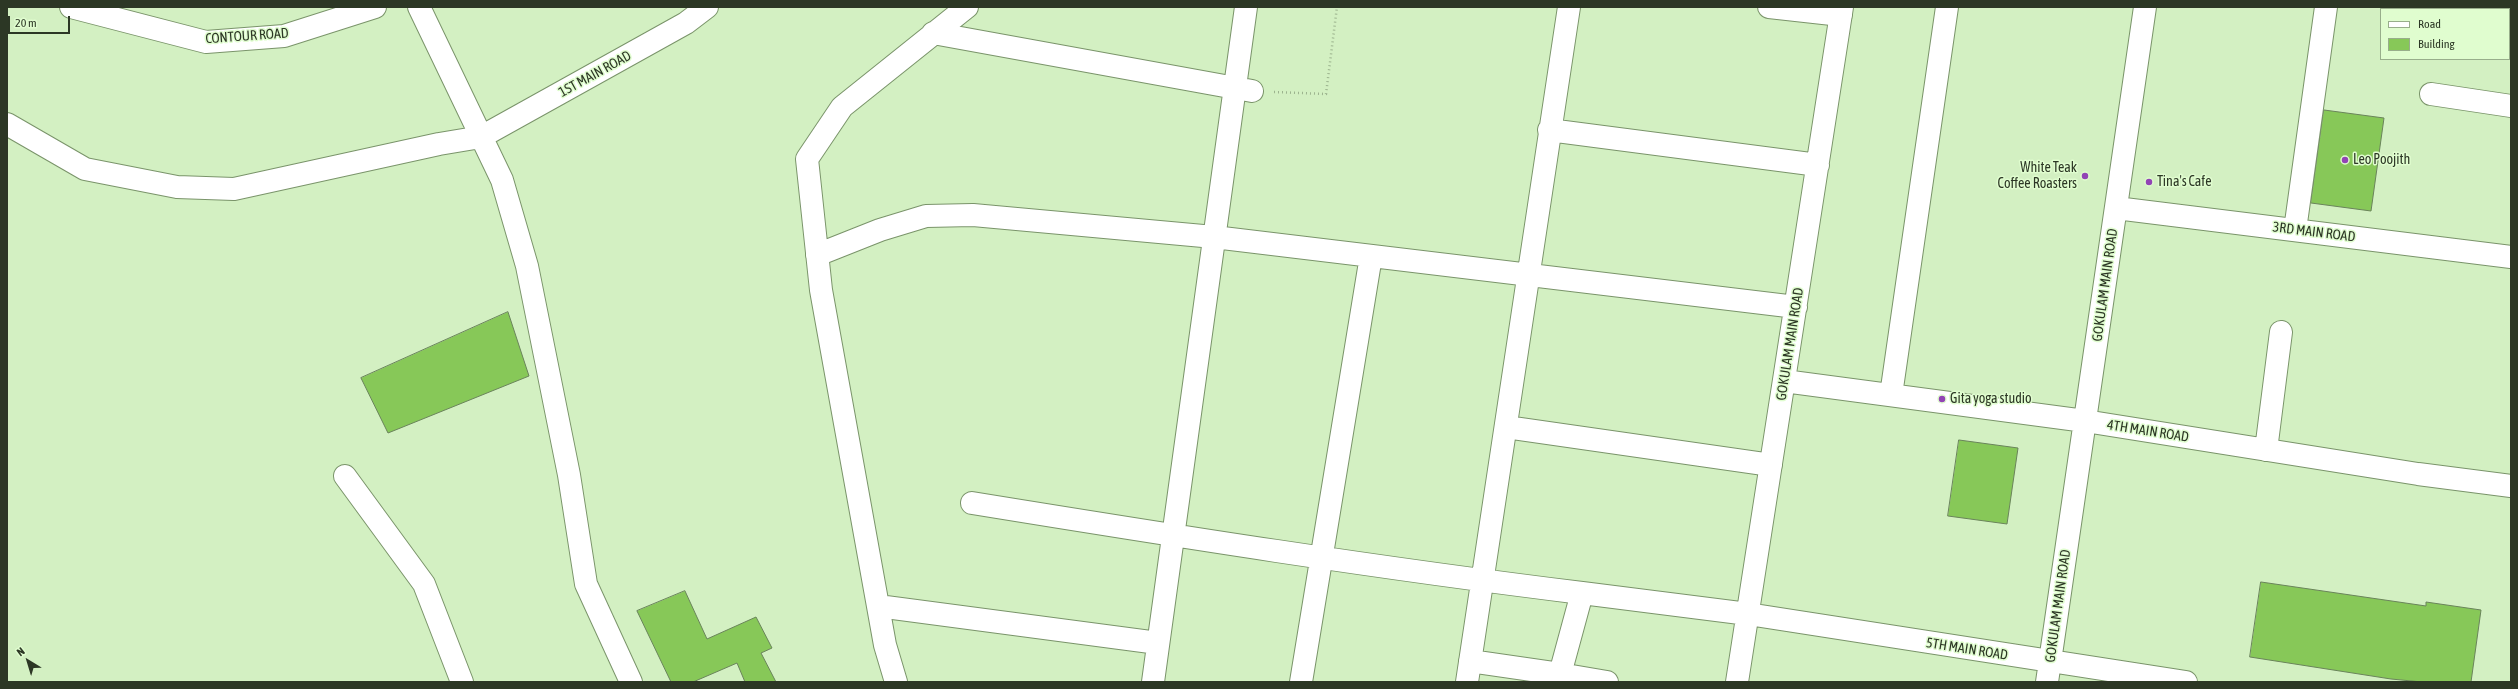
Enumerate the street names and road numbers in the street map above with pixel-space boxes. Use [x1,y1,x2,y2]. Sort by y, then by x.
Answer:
street label: CONTOUR ROAD [205,25,289,47]
street label: 1ST MAIN ROAD [556,47,634,101]
street label: 3RD MAIN ROAD [2272,219,2356,245]
street label: GOKULAM MAIN ROAD [2089,227,2121,343]
street label: GOKULAM MAIN ROAD [1773,286,1807,402]
street label: 4TH MAIN ROAD [2106,416,2190,446]
street label: GOKULAM MAIN ROAD [2042,548,2074,664]
street label: 5TH MAIN ROAD [1925,634,2009,664]

